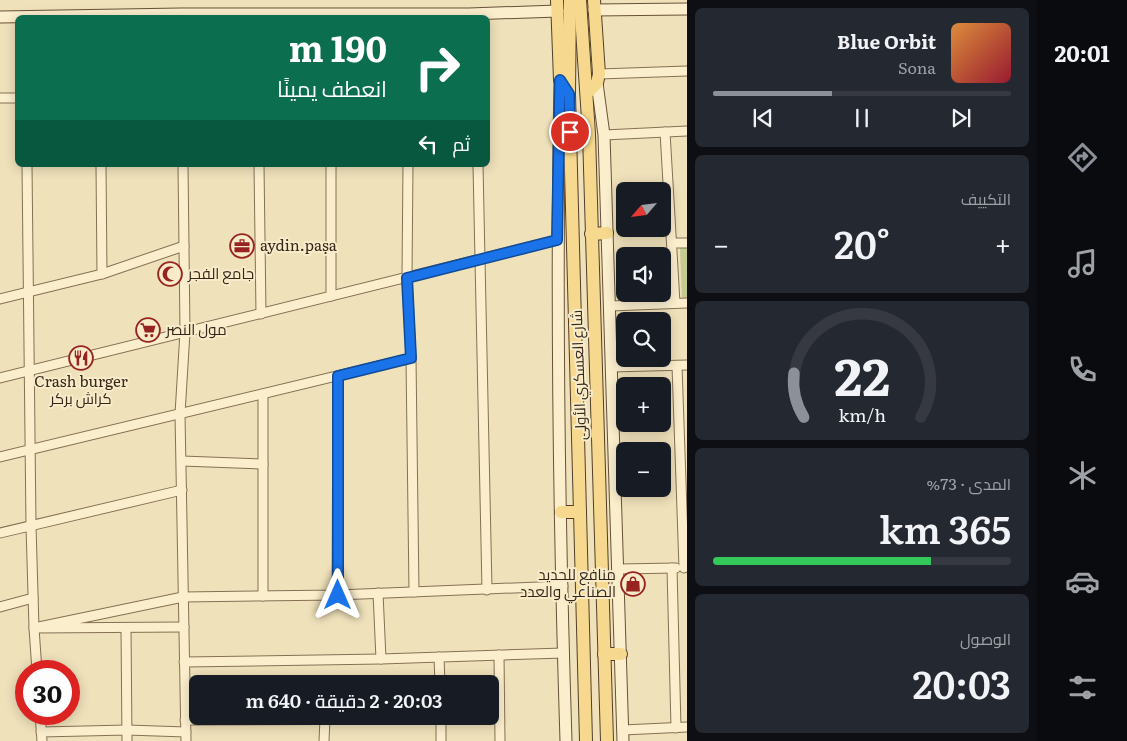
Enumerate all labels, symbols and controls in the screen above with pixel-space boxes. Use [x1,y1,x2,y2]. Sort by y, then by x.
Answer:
text: 190 m [289,21,387,73]
text: Blue Orbit [837,27,936,55]
icon: right [405,35,470,100]
text: 20:01 [1054,36,1110,69]
text: Sona [898,55,936,79]
text: انعطف يمينًا [277,71,387,104]
icon: previous [749,104,777,132]
icon: pause [848,104,876,132]
icon: next [947,104,975,132]
pin [549,111,591,153]
icon: arrive [556,118,584,146]
text: ثم [452,129,470,157]
icon: left [414,130,442,158]
icon: directions [1065,140,1100,175]
north arrow [616,182,671,238]
map controls [616,182,671,497]
text: التكييف [961,186,1011,210]
text: 20° [834,214,890,271]
text: − [713,222,729,264]
text: + [995,222,1011,264]
office icon: aydin.paṣa [229,233,255,259]
place label: aydin.paṣa [260,233,338,256]
icon: music [1065,246,1100,281]
button: sound [616,247,671,302]
mosque icon: جامع الفجر [157,261,183,287]
place label: جامع الفجر [187,261,254,285]
street label: شارع العسكري الأولى [564,309,593,441]
button: search [616,312,671,367]
supermarket icon: مول النصر [135,317,161,343]
place label: مول النصر [165,317,227,340]
text: 22 [834,335,890,412]
restaurant icon: Crash burger كراش بركر [68,345,94,371]
icon: phone [1065,352,1100,387]
place label: Crash burger كراش بركر [34,369,128,409]
button: + [616,377,671,432]
text: km/h [838,401,886,428]
button: − [616,442,671,497]
icon: climate [1065,458,1100,493]
text: المدى · 73% [927,471,1011,495]
text: 365 km [879,499,1011,556]
place label: منافع للحديد الصناعي والعدد [520,562,616,604]
icon: car [1065,564,1100,599]
position arrow [311,568,363,620]
shop icon: منافع للحديد الصناعي والعدد [620,571,646,597]
text: الوصول [960,626,1011,650]
text: 20:03 [913,654,1011,711]
speed limit sign: 30 [15,660,80,725]
icon: filters [1065,670,1100,705]
text: 20:03 · 2 دقيقة · 640 m [245,686,443,714]

